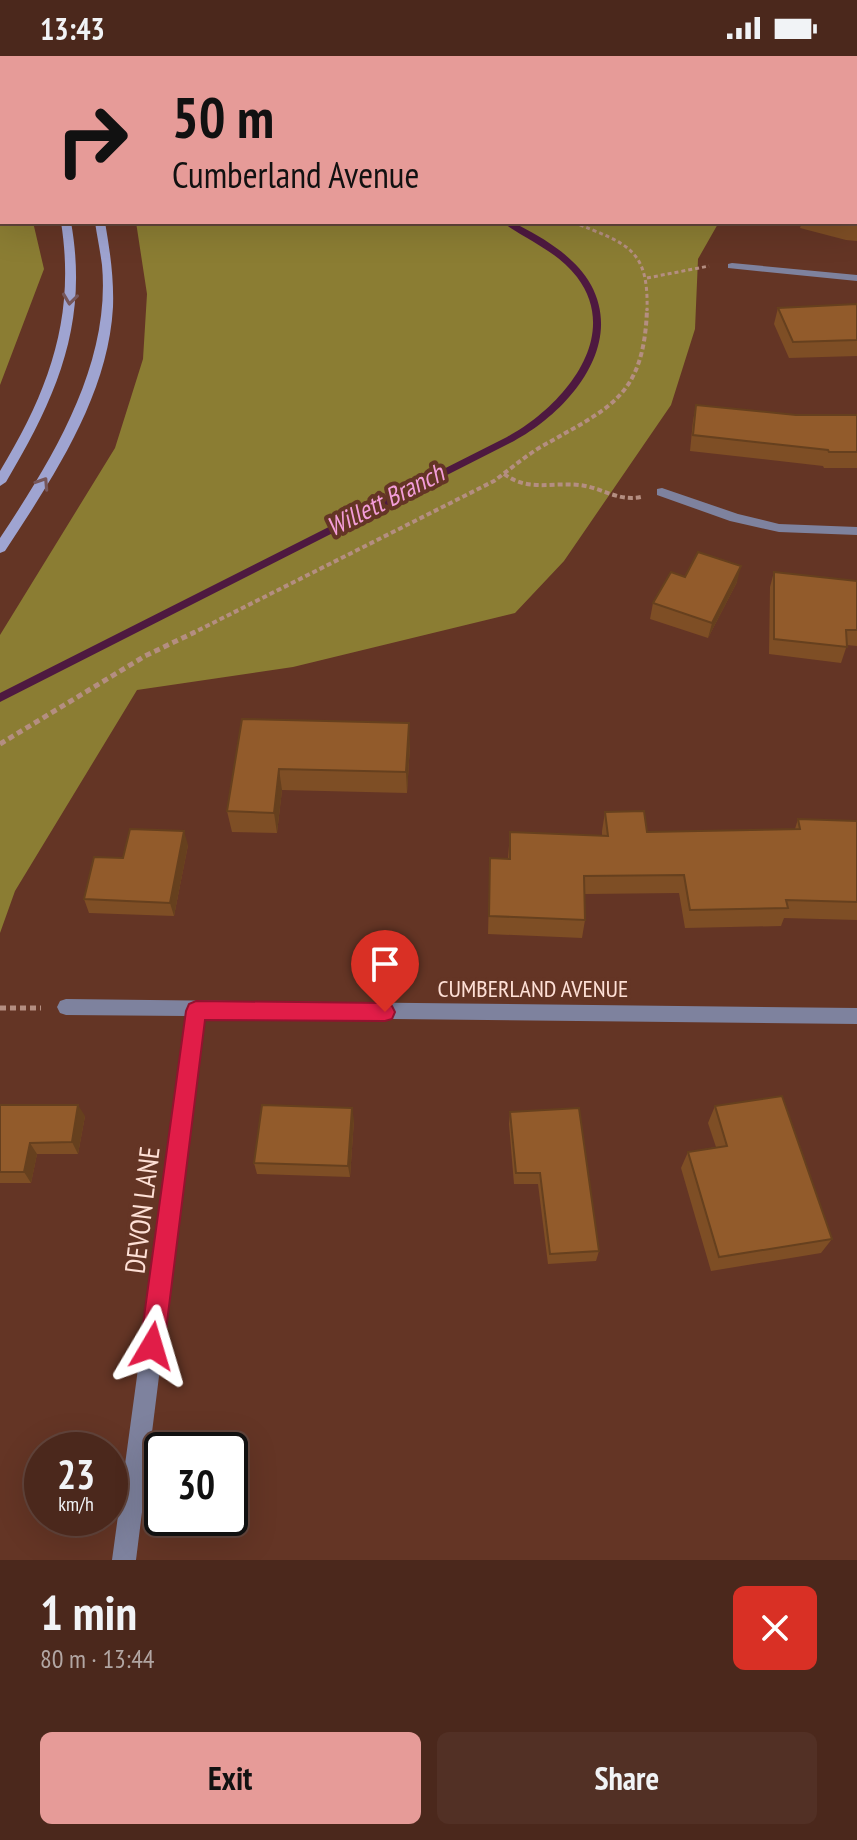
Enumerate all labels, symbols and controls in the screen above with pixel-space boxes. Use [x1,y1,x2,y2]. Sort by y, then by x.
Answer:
text: 13:43 [40,9,105,48]
text: 50 m [172,81,274,153]
icon: right [40,88,144,192]
text: Cumberland Avenue [172,151,419,198]
one-way arrow [62,293,79,306]
water label: Willett Branch [320,455,451,543]
one-way arrow [34,478,49,492]
pin [351,930,419,1012]
icon: arrive [363,942,407,986]
street label: CUMBERLAND AVENUE [438,973,628,1004]
street label: DEVON LANE [115,1144,168,1275]
position arrow [110,1304,194,1388]
speed limit sign: 30 [144,1432,248,1536]
text: 23 [57,1448,95,1500]
text: km/h [58,1491,94,1517]
text: 1 min [40,1581,137,1643]
button: close [733,1586,817,1670]
text: 80 m · 13:44 [40,1642,155,1675]
button: Exit [40,1732,421,1824]
button: Share [437,1732,817,1824]

